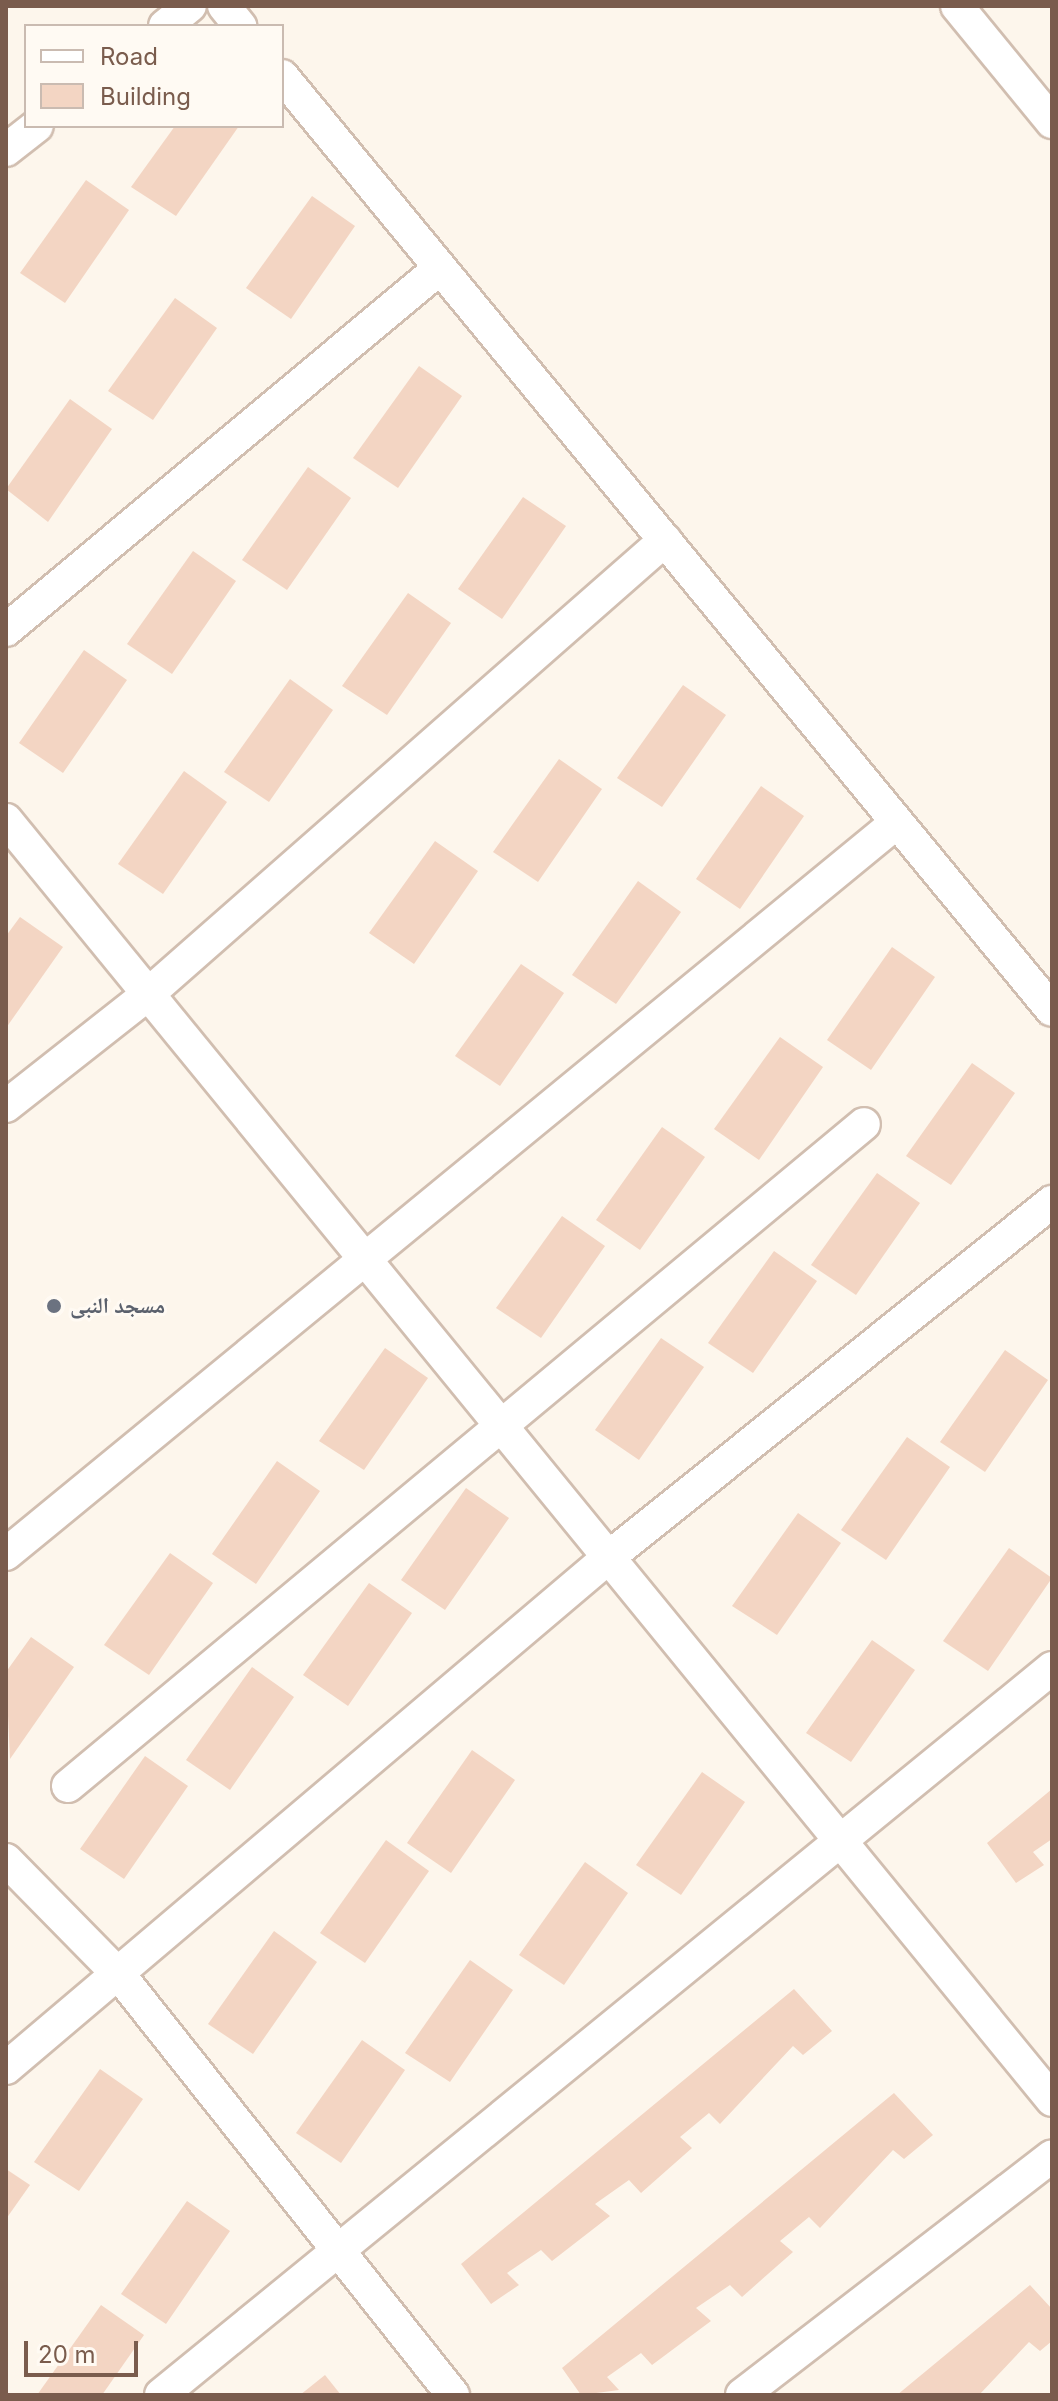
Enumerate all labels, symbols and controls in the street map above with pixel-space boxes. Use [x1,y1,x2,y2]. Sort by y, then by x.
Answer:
legend [24,24,284,128]
text: Road [100,42,158,71]
text: Building [100,82,191,111]
place label: مسجد النبی [70,1293,165,1319]
marker: مسجد النبی [45,1297,63,1315]
scale bar [28,2325,142,2375]
text: 20 m [38,2340,96,2369]

